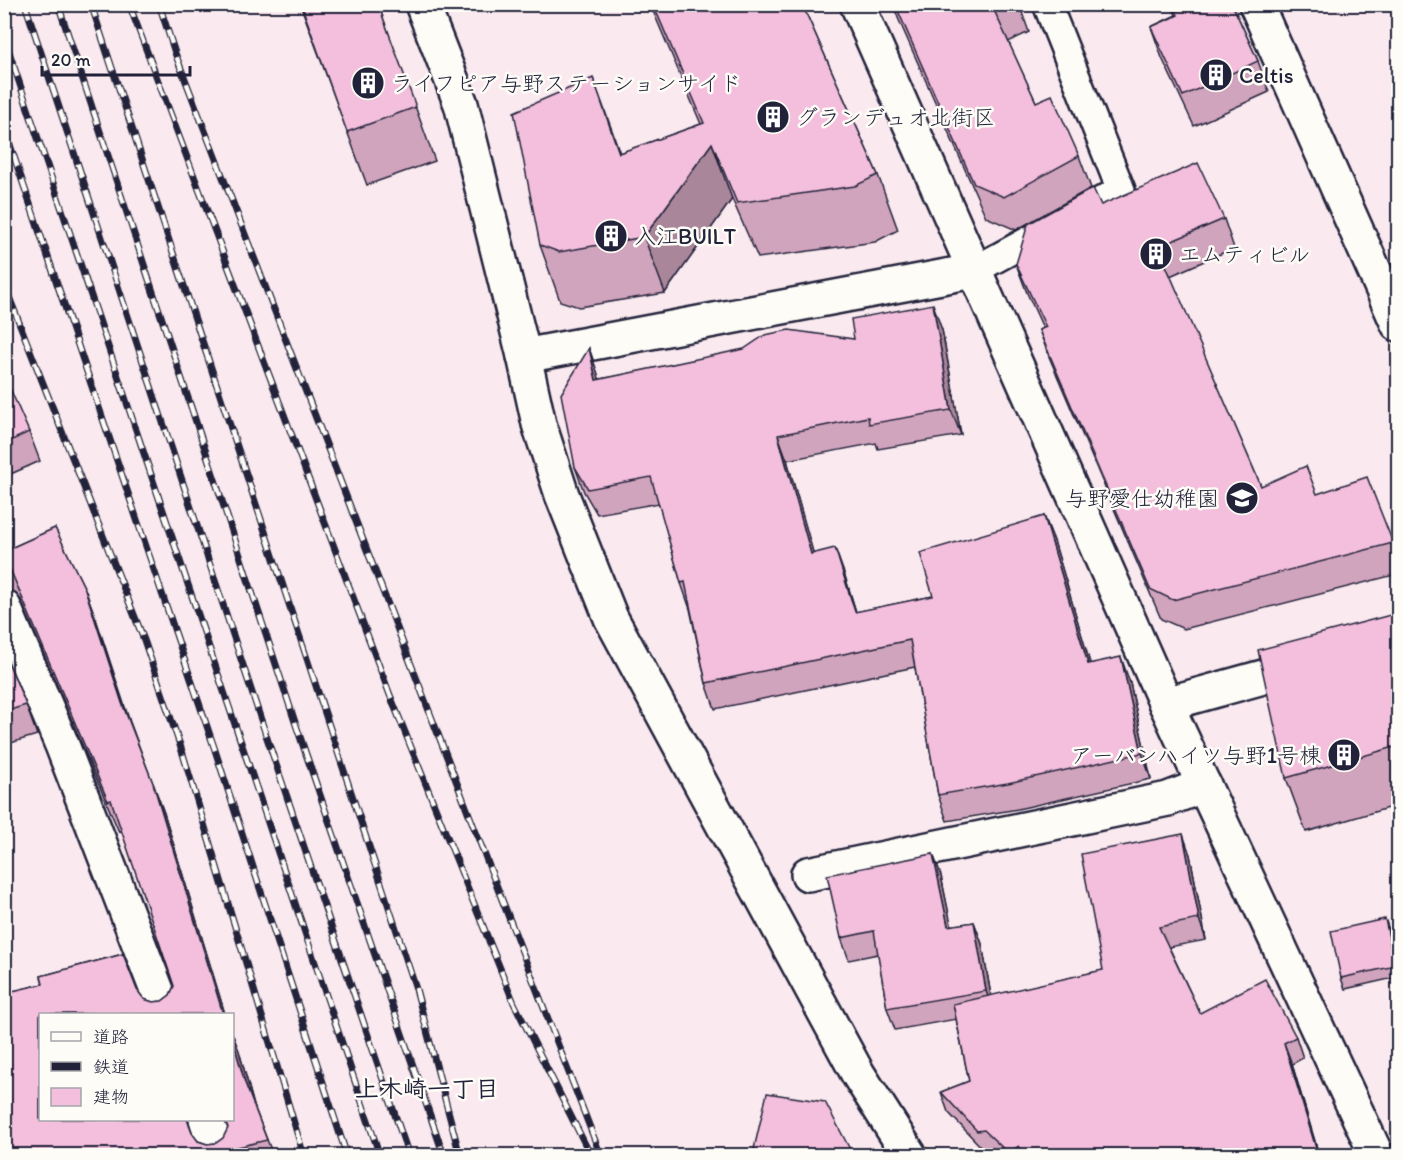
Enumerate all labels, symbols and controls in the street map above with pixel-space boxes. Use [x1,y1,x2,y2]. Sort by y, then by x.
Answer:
scale bar [42,39,190,77]
text: 20 m [51,49,91,71]
building icon: Celtis [1198,57,1234,93]
place label: Celtis [1239,62,1294,89]
building icon: ライフピア与野ステーションサイド [350,65,386,101]
place label: ライフピア与野ステーションサイド [391,70,742,97]
building icon: グランデュオ北街区 [755,99,791,135]
place label: グランデュオ北街区 [796,104,995,131]
building icon: 入江BUILT [593,218,629,254]
place label: 入江BUILT [634,223,737,250]
building icon: エムティビル [1138,236,1174,272]
place label: エムティビル [1179,241,1311,268]
school or university icon: 与野愛仕幼稚園 [1224,480,1260,516]
place label: 与野愛仕幼稚園 [1065,485,1219,512]
building icon: アーバンハイツ与野1号棟 [1326,737,1362,773]
place label: アーバンハイツ与野1号棟 [1071,742,1321,769]
legend [39,1013,234,1121]
text: 道路 [93,1026,129,1048]
text: 鉄道 [93,1056,129,1078]
district label: 上木崎一丁目 [355,1074,499,1103]
text: 建物 [93,1086,129,1108]

